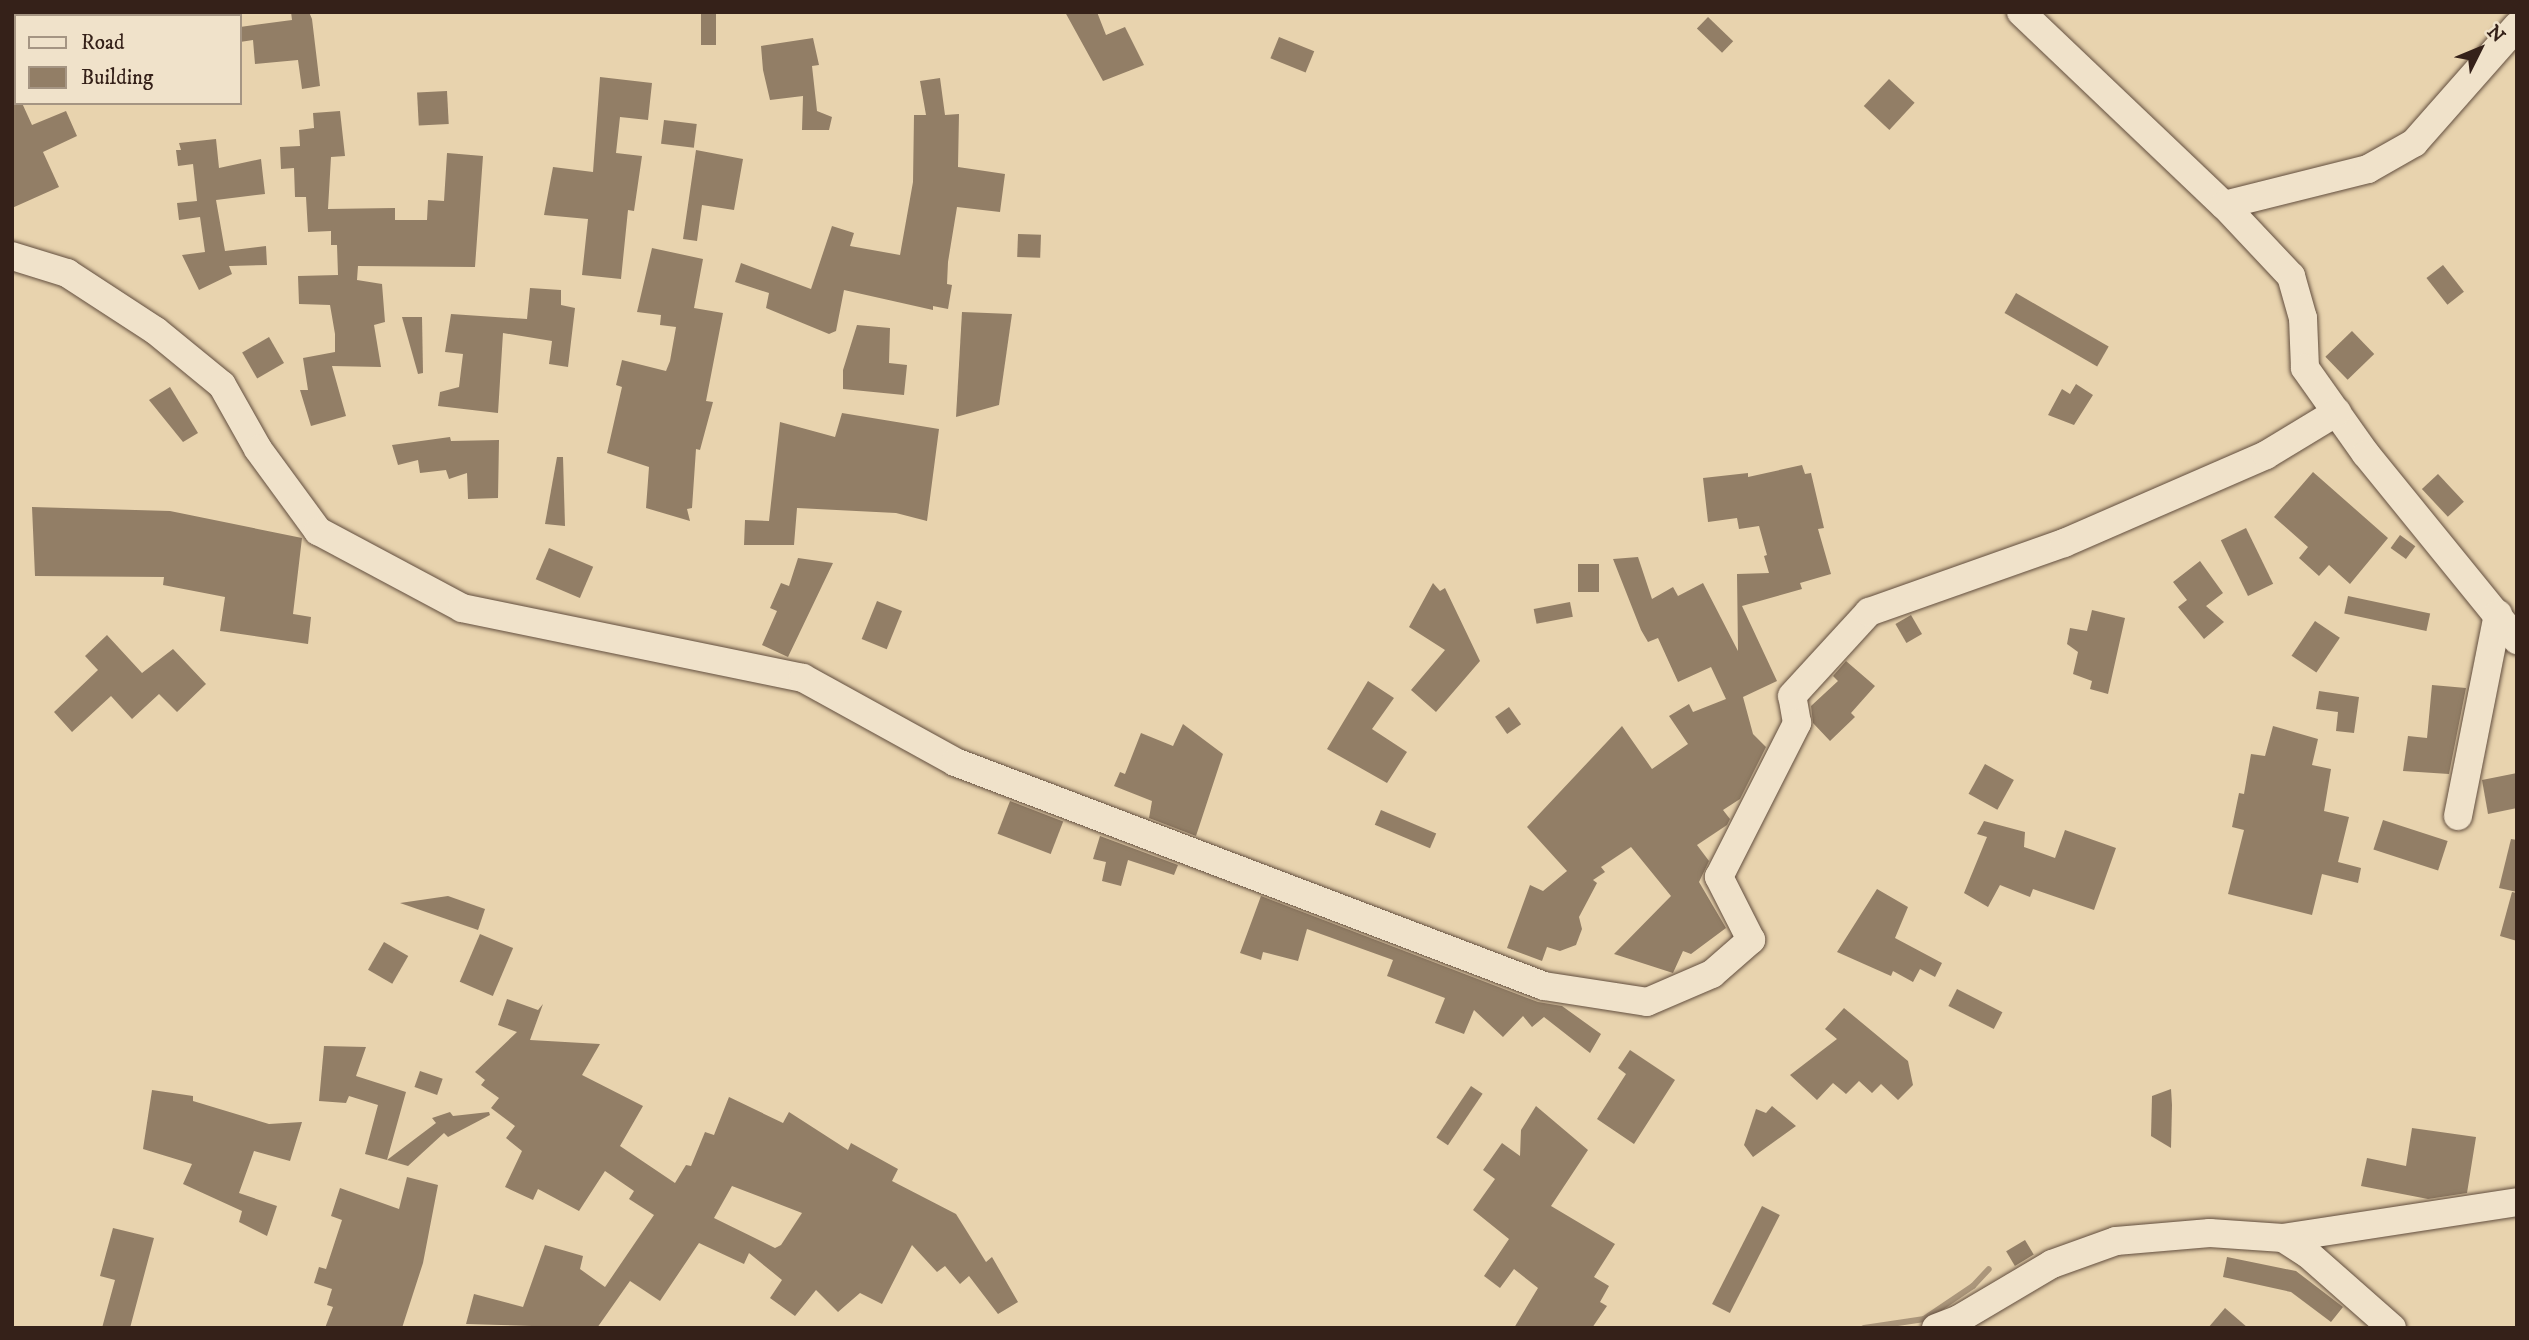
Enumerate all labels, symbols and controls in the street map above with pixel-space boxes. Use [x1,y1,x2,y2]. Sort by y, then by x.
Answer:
legend [14,14,242,105]
north arrow [2445,14,2515,84]
text: N [2482,21,2509,48]
text: Road [81,30,125,56]
text: Building [81,65,153,91]

